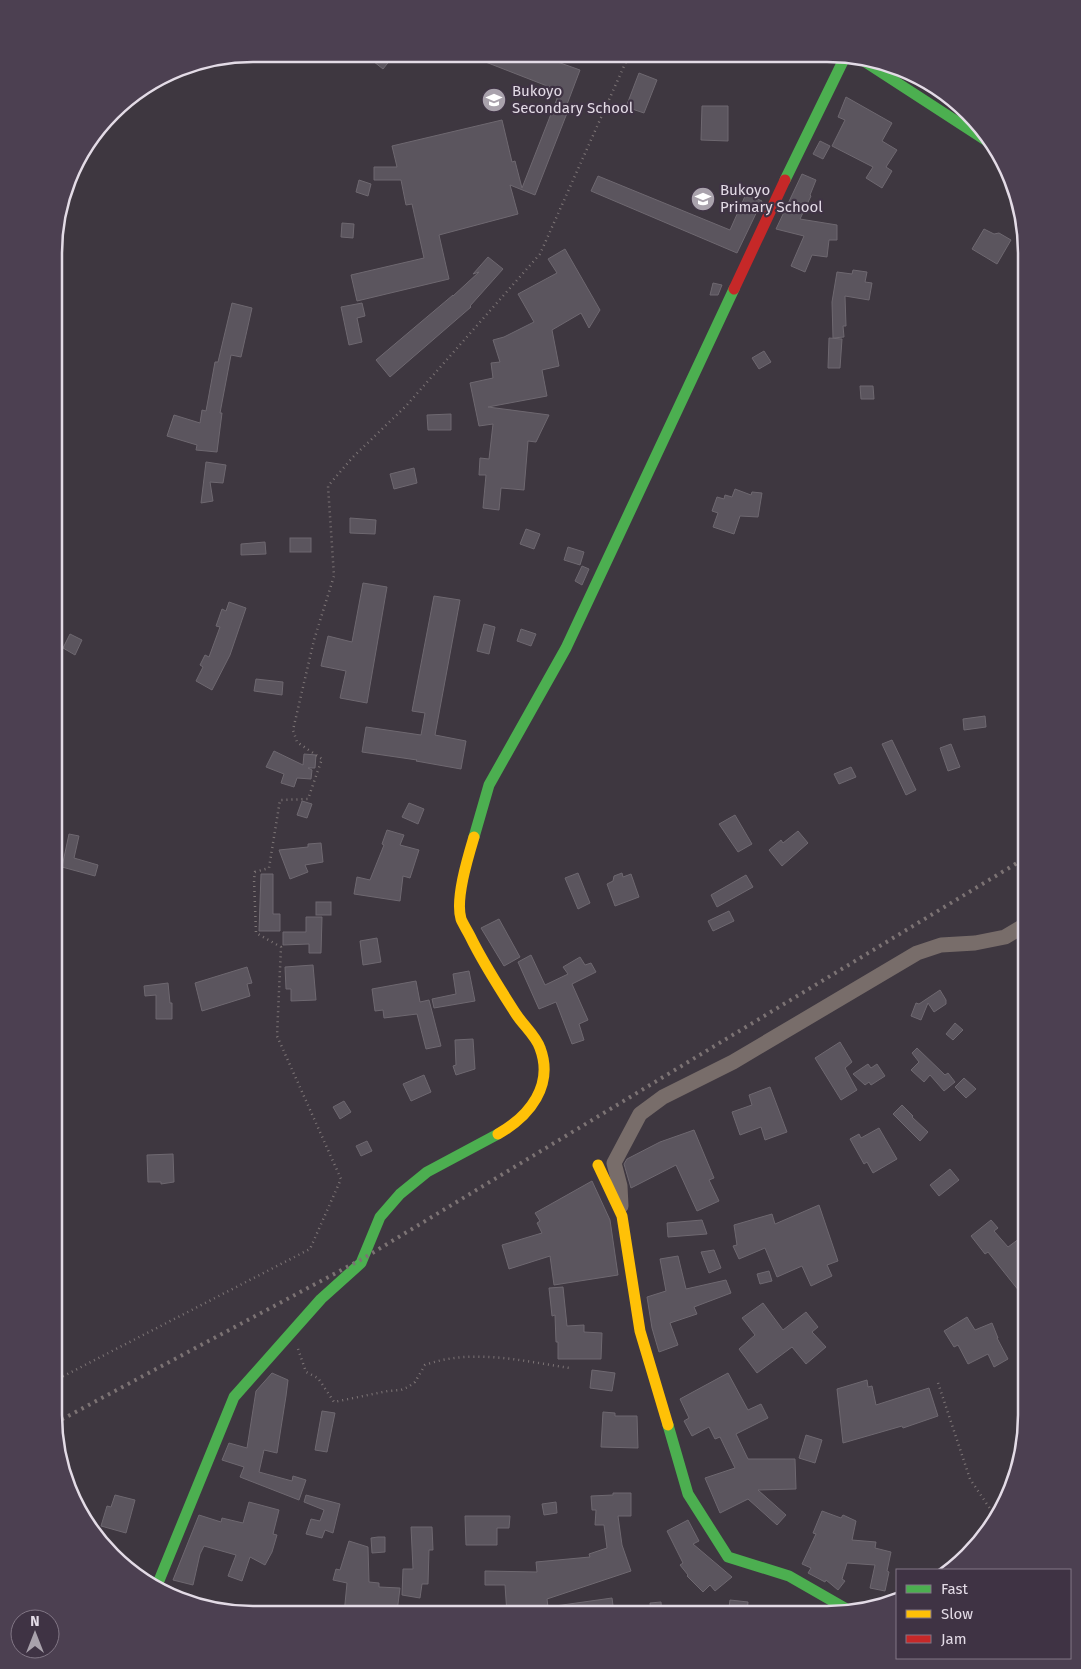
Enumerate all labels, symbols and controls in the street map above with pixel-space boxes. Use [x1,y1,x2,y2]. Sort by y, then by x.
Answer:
place label: Bukoyo Secondary School [512,82,634,117]
school or university icon: Bukoyo Secondary School [481,87,507,113]
place label: Bukoyo Primary School [720,181,823,216]
school or university icon: Bukoyo Primary School [690,186,716,212]
legend [896,1569,1071,1659]
text: Fast [941,1580,968,1598]
text: Slow [941,1605,973,1623]
north arrow [10,1609,60,1659]
text: N [30,1613,40,1630]
text: Jam [941,1630,967,1648]

